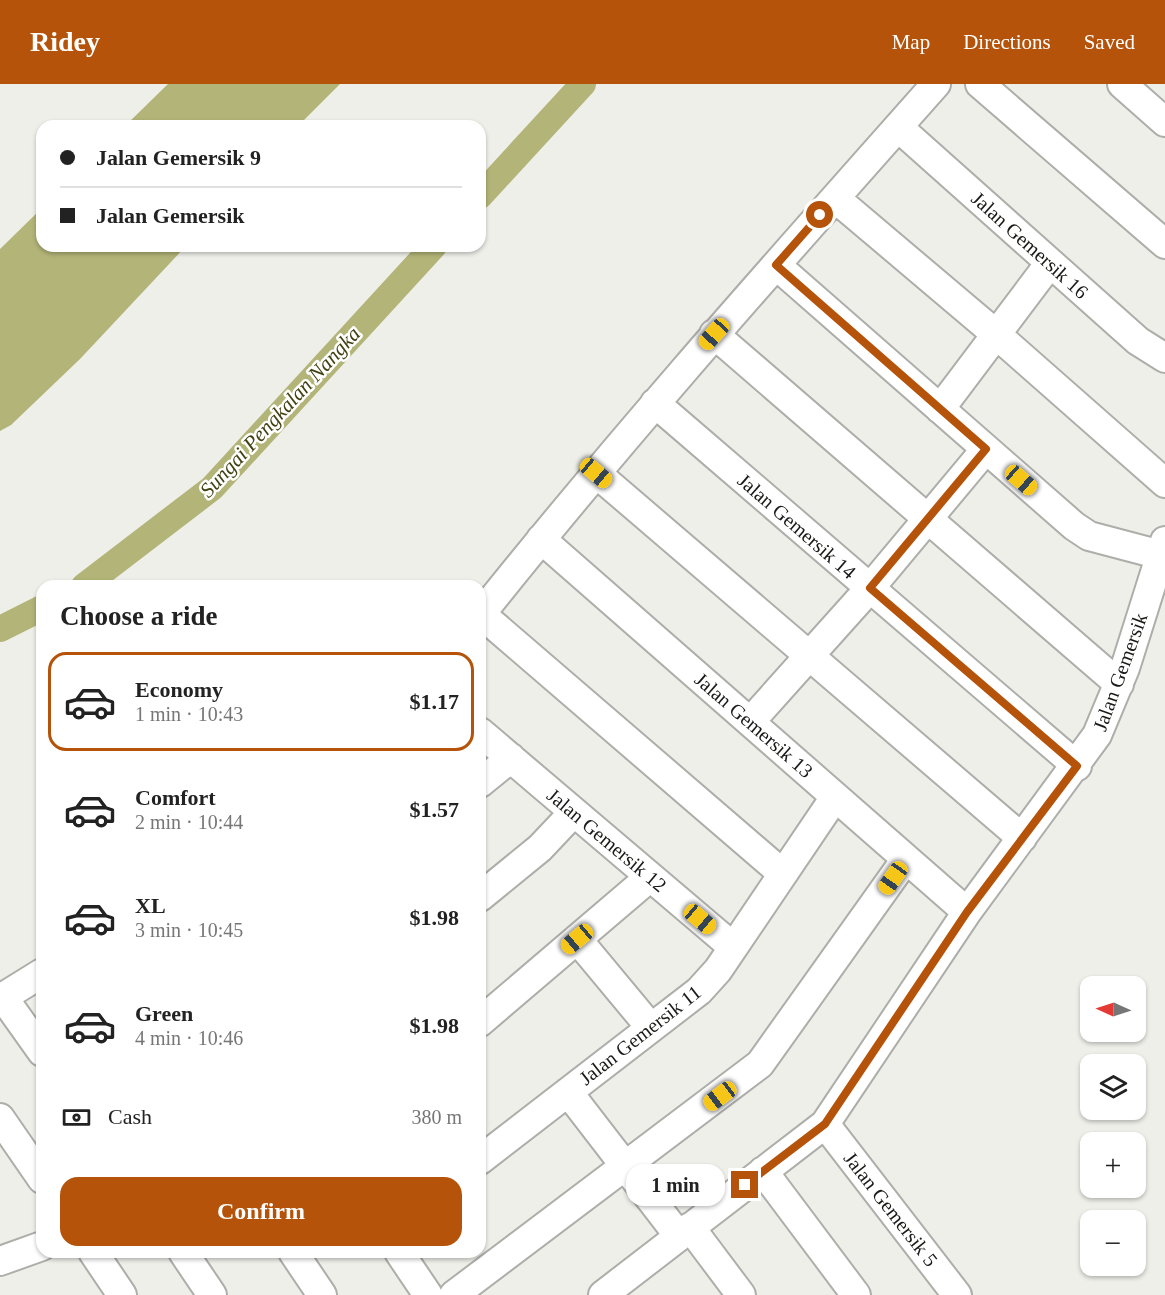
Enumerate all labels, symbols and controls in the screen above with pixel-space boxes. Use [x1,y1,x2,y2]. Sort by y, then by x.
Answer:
text: Ridey [30,26,100,57]
text: Map [892,30,930,54]
text: Directions [963,30,1051,54]
text: Saved [1084,30,1135,54]
text: Jalan Gemersik 9 [96,145,261,170]
street label: Jalan Gemersik 16 [967,187,1093,303]
route start [806,201,833,228]
text: Jalan Gemersik [96,203,245,228]
car [695,315,733,353]
water label: Sungai Pengkalan Nangka [195,322,365,502]
car [576,455,616,491]
car [1002,461,1040,499]
street label: Jalan Gemersik 14 [734,469,860,583]
text: Choose a ride [60,601,218,631]
street label: Jalan Gemersik [1088,610,1152,734]
street label: Jalan Gemersik 13 [691,668,817,782]
icon: car [63,675,117,729]
text: Economy [135,677,223,702]
text: $1.17 [410,689,459,714]
text: 1 min · 10:43 [135,703,243,725]
icon: car [63,783,117,837]
street label: Jalan Gemersik 12 [543,784,671,896]
text: Comfort [135,785,216,810]
text: $1.57 [410,797,459,822]
text: 2 min · 10:44 [135,811,243,833]
car [875,858,911,898]
icon: car [63,891,117,945]
text: XL [135,893,166,918]
car [680,901,720,937]
text: $1.98 [410,905,459,930]
text: 3 min · 10:45 [135,919,243,941]
car [557,921,597,957]
north arrow [1080,976,1146,1042]
map controls [1080,976,1146,1276]
street label: Jalan Gemersik 11 [575,981,705,1089]
icon: car [63,999,117,1053]
text: Green [135,1001,193,1026]
text: $1.98 [410,1013,459,1038]
text: 4 min · 10:46 [135,1027,243,1049]
button: layers [1080,1054,1146,1120]
car [700,1078,740,1114]
icon: cash [60,1101,93,1134]
text: Cash [108,1104,152,1129]
text: 380 m [411,1106,462,1128]
button: + [1080,1132,1146,1198]
street label: Jalan Gemersik 5 [840,1148,942,1270]
callout: 1 min [625,1164,724,1206]
route end [731,1171,758,1198]
text: 1 min [651,1174,700,1196]
button: Confirm [60,1177,462,1246]
button: − [1080,1210,1146,1276]

